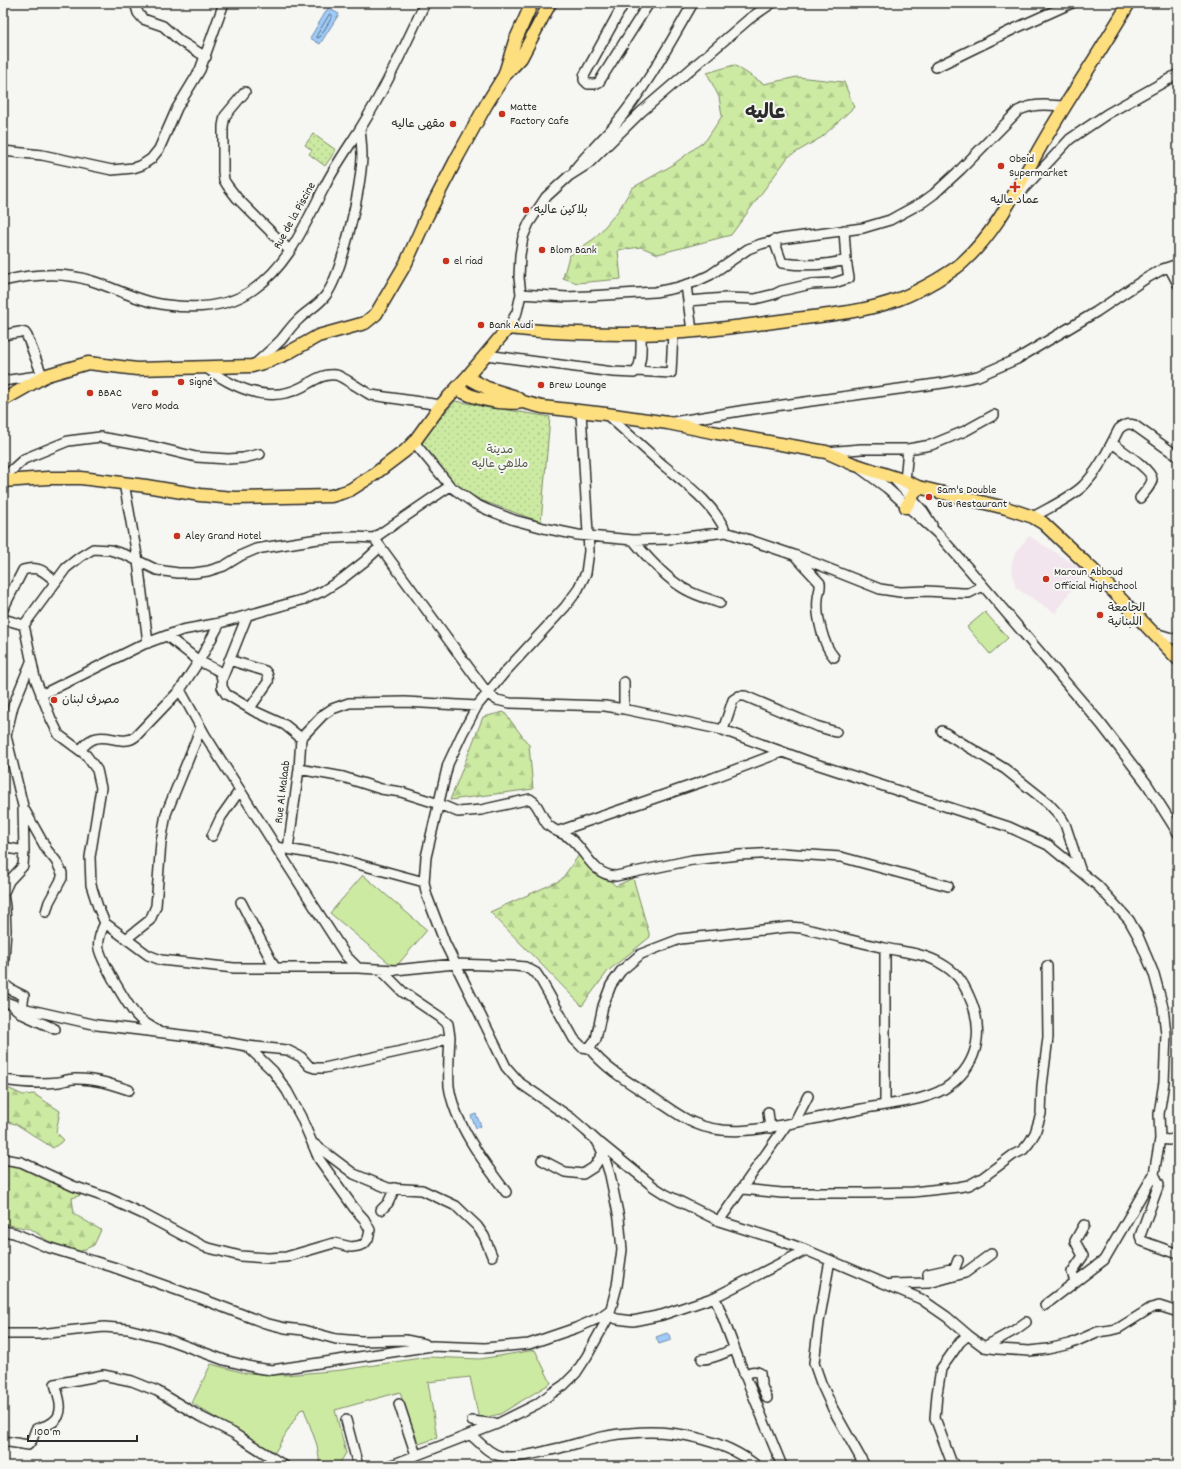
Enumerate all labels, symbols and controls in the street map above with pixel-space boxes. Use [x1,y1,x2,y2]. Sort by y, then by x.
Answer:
place label: Matte Factory Cafe [510,99,569,130]
district label: عاليه [745,100,785,128]
marker: Matte Factory Cafe [497,109,507,119]
place label: مقهى عاليه [392,116,445,133]
marker: مقهى عاليه [448,119,458,129]
place label: Obeid Supermarket [1009,151,1068,182]
marker: Obeid Supermarket [996,161,1006,171]
street label: Rue de la Piscine [270,179,320,253]
marker: عماد عاليه [1010,182,1020,192]
place label: عماد عاليه [990,192,1040,209]
place label: بلاكين عاليه [534,202,588,219]
marker: بلاكين عاليه [521,205,531,215]
place label: Blom Bank [550,242,597,259]
marker: Blom Bank [537,245,547,255]
place label: el riad [454,253,483,270]
marker: el riad [441,256,451,266]
place label: Bank Audi [489,317,533,334]
marker: Bank Audi [476,320,486,330]
place label: Signé [189,374,212,391]
marker: Signé [176,377,186,387]
place label: Brew Lounge [549,377,606,394]
marker: Brew Lounge [536,380,546,390]
place label: BBAC [98,385,122,402]
marker: BBAC [85,388,95,398]
marker: Vero Moda [150,388,160,398]
place label: Vero Moda [131,398,179,415]
park label: مدينة ملاهي عاليه [472,442,528,474]
place label: Sam's Double Bus Restaurant [937,482,1008,513]
marker: Sam's Double Bus Restaurant [924,492,934,502]
place label: Aley Grand Hotel [185,528,262,545]
marker: Aley Grand Hotel [172,531,182,541]
place label: Maroun Abboud Official Highschool [1054,564,1137,595]
marker: Maroun Abboud Official Highschool [1041,574,1051,584]
place label: الجامعة اللبنانية [1108,600,1145,631]
marker: الجامعة اللبنانية [1095,610,1105,620]
place label: مصرف لبنان [62,692,119,709]
marker: مصرف لبنان [49,695,59,705]
street label: Rue Al Malaab [271,760,295,824]
scale bar [28,1417,137,1443]
text: 100 m [34,1424,61,1441]

